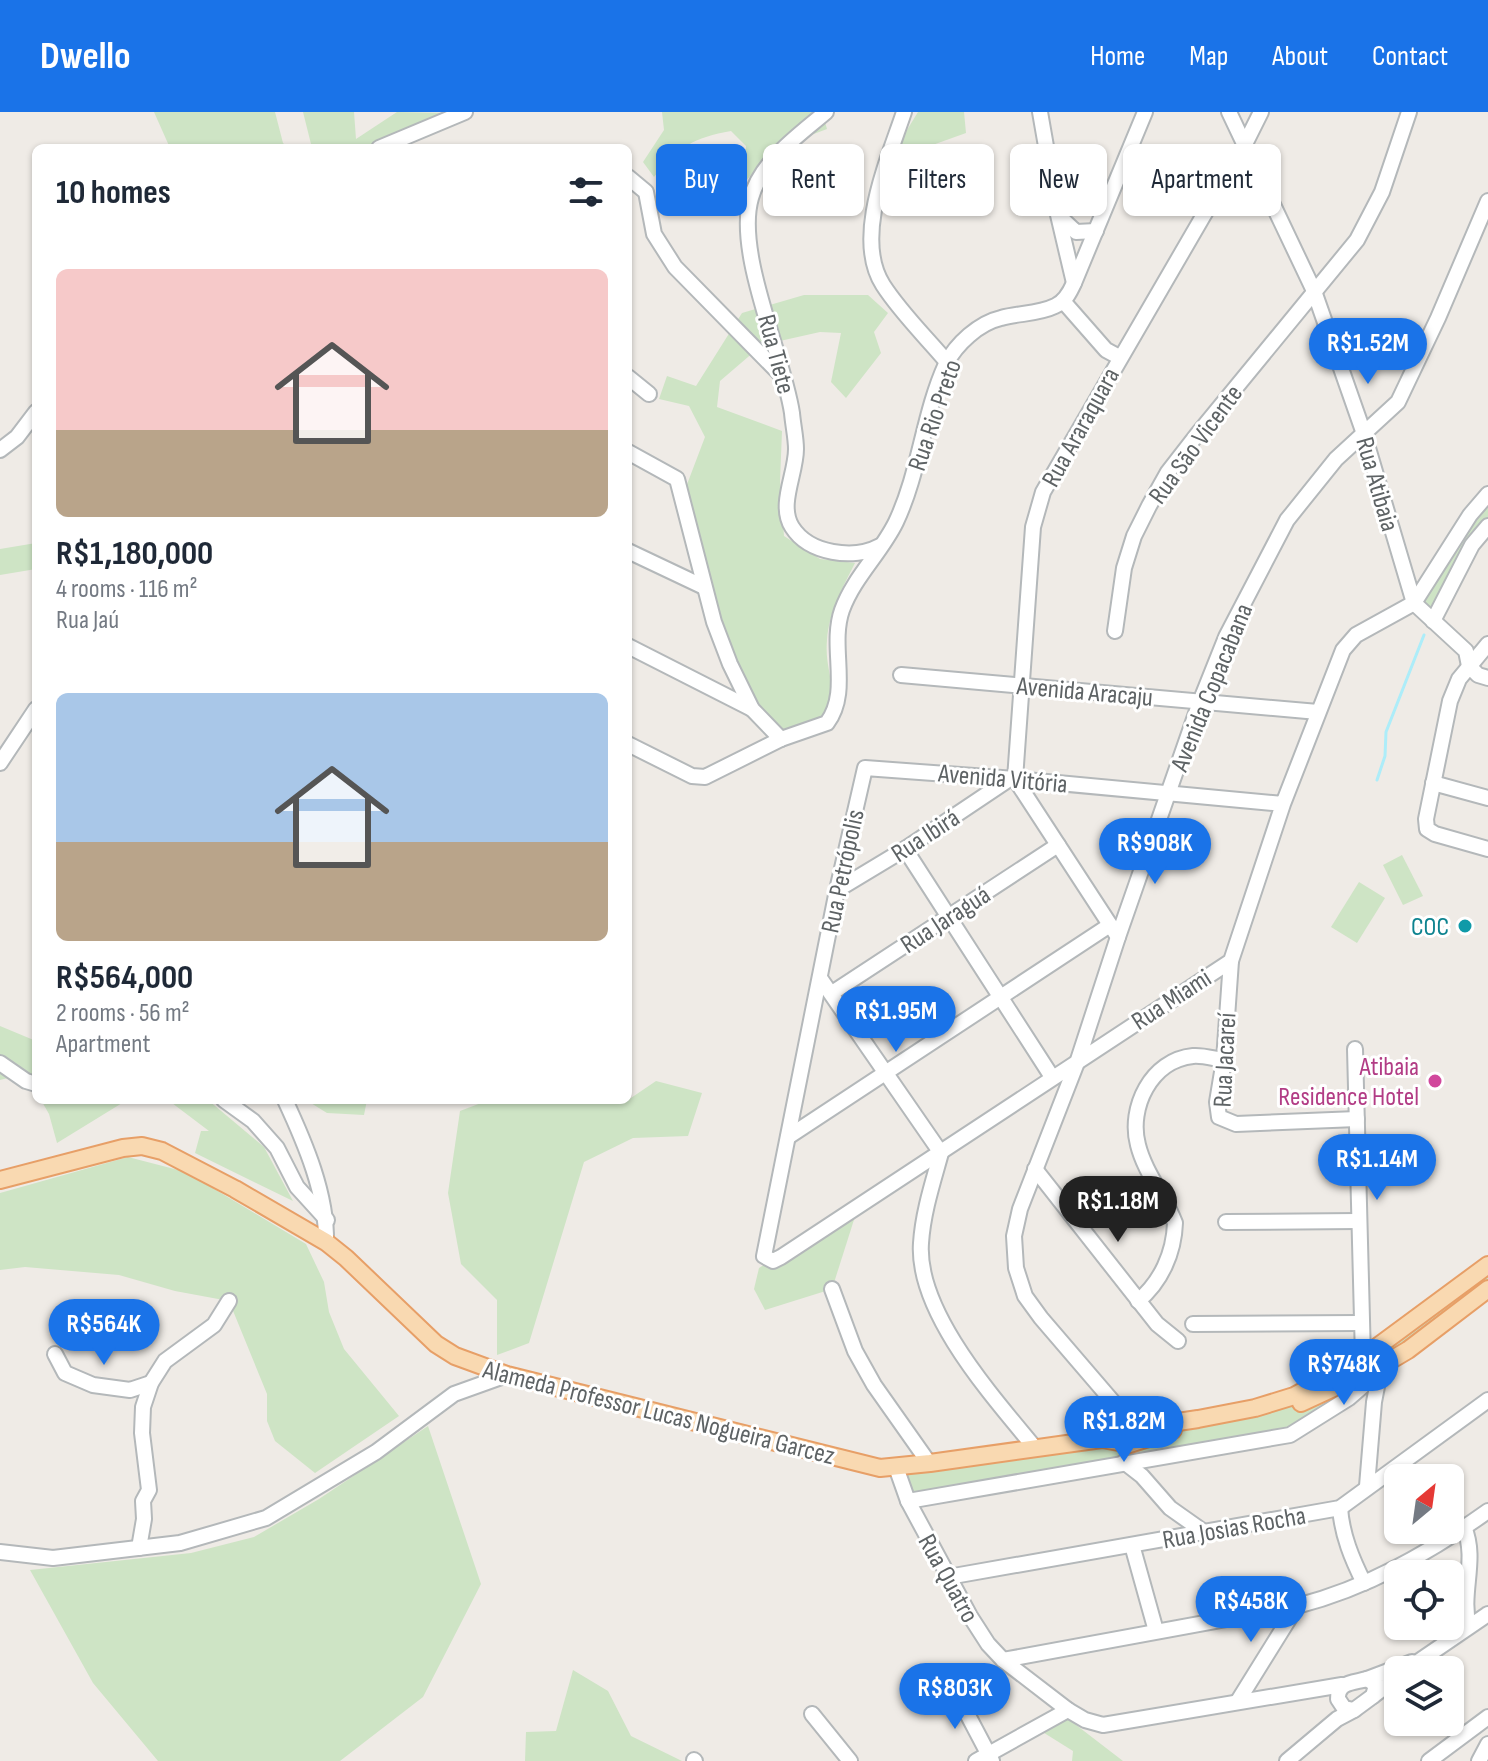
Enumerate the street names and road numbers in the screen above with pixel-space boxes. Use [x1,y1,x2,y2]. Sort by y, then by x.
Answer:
street label: Rua Tiete [750,311,801,398]
street label: Rua Rio Preto [902,356,969,475]
street label: Rua Araraquara [1036,363,1127,493]
street label: Rua São Vicente [1143,379,1250,511]
street label: Rua Atibaia [1348,434,1405,535]
street label: Avenida Copacabana [1164,599,1260,777]
street label: Avenida Aracaju [1015,671,1154,714]
street label: Avenida Vitória [936,758,1069,801]
street label: Rua Ibirá [886,803,966,870]
street label: Rua Petrópolis [815,807,872,936]
street label: Rua Jaraguá [895,880,996,961]
street label: Rua Miami [1126,963,1218,1037]
street label: Rua Jacareí [1208,1012,1243,1108]
street label: Alameda Professor Lucas Nogueira Garcez [479,1355,838,1472]
street label: Rua Josias Rocha [1160,1501,1308,1556]
street label: Rua Quatro [911,1529,985,1628]

